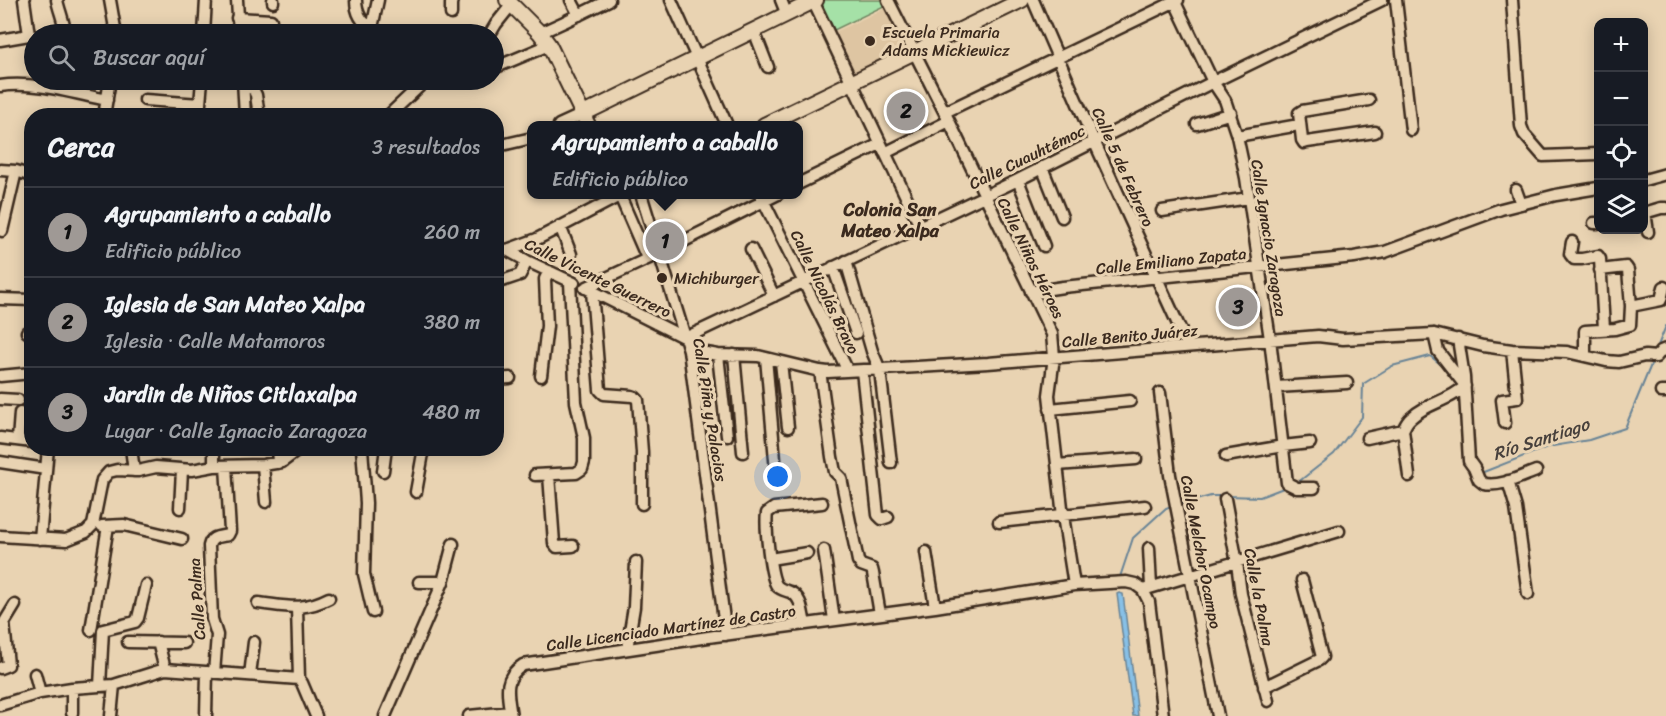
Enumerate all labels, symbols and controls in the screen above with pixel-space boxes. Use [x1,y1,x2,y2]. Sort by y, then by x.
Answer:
place label: Escuela Primaria Adams Mickiewicz [881,18,1010,65]
map controls [1594,18,1648,234]
button: + [1594,18,1648,72]
search box [24,24,504,90]
marker: Escuela Primaria Adams Mickiewicz [863,34,877,48]
text: Buscar aquí [93,38,205,77]
icon: search [45,41,78,74]
button: − [1594,72,1648,126]
pin: 2 [886,88,926,134]
street label: Calle 5 de Febrero [1084,102,1162,232]
street label: Calle Cuauhtémoc [964,116,1090,198]
popup [527,121,803,199]
text: Agrupamiento a caballo [552,123,778,162]
text: Cerca [48,124,114,170]
button: locate [1594,126,1648,180]
text: 3 resultados [372,130,480,165]
street label: Calle Ignacio Zaragoza [1242,157,1296,319]
text: Edificio público [552,162,688,197]
button: layers [1594,180,1648,234]
street label: Calle Niños Héroes [989,192,1073,324]
district label: Colonia San Mateo Xalpa [840,194,940,247]
text: Agrupamiento a caballo [105,195,331,234]
text: 1 [63,215,72,250]
text: 260 m [424,215,480,250]
pin: 1 [646,218,684,264]
street label: Calle Nicolás Bravo [782,225,868,359]
street label: Calle Vicente Guerrero [520,230,676,326]
text: Edificio público [105,234,241,269]
street label: Calle Emiliano Zapata [1094,239,1248,283]
place label: Michiburger [674,264,760,293]
marker: Michiburger [655,271,669,285]
pin: 3 [1218,284,1258,330]
text: Iglesia de San Mateo Xalpa [105,285,365,324]
text: 2 [62,305,73,340]
text: 380 m [424,305,480,340]
street label: Calle Benito Juárez [1061,316,1200,356]
text: Iglesia · Calle Matamoros [105,324,325,359]
street label: Calle Piña y Palacios [684,336,736,484]
text: Jardin de Niños Citlaxalpa [105,375,357,414]
text: 3 [62,395,73,430]
text: 480 m [422,395,480,430]
water label: Río Santiago [1489,408,1595,470]
text: Lugar · Calle Ignacio Zaragoza [105,414,367,449]
your location [763,462,792,491]
street label: Calle Melchor Ocampo [1172,473,1230,631]
street label: Calle la Palma [1235,546,1283,649]
street label: Calle Palma [180,557,214,641]
street label: Calle Licenciado Martínez de Castro [545,596,798,660]

